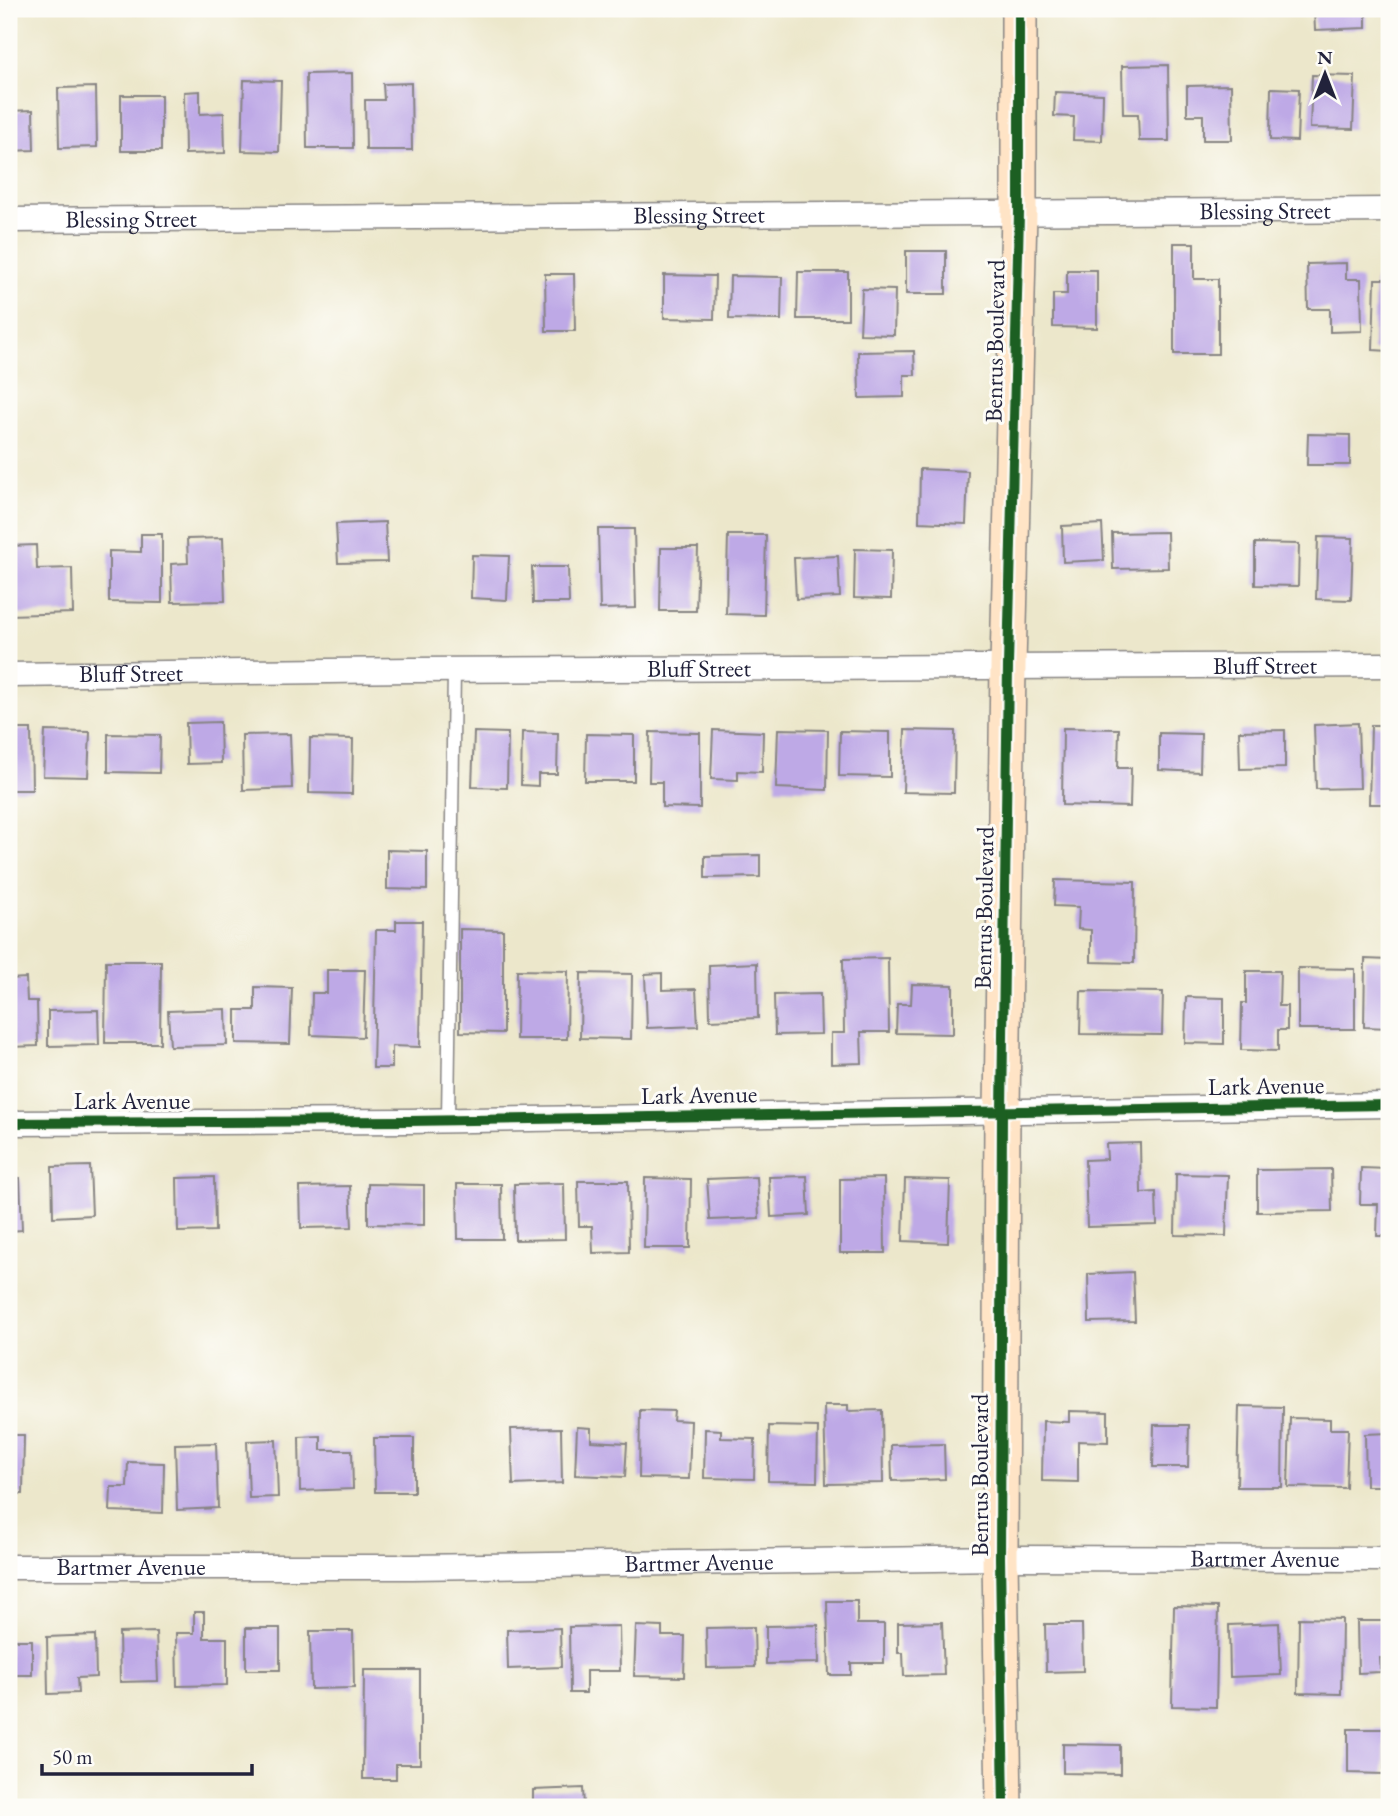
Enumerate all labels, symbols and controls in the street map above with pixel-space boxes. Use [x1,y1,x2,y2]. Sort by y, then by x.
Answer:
north arrow [1290,38,1360,108]
text: N [1317,45,1333,70]
street label: Blessing Street [1199,194,1331,226]
street label: Blessing Street [633,199,765,230]
street label: Blessing Street [65,203,197,235]
street label: Benrus Boulevard [978,258,1011,423]
street label: Bluff Street [1213,649,1317,681]
street label: Bluff Street [647,652,751,684]
street label: Bluff Street [79,657,184,689]
street label: Benrus Boulevard [967,825,1000,990]
street label: Lark Avenue [1207,1069,1325,1102]
street label: Lark Avenue [640,1078,758,1111]
street label: Lark Avenue [74,1085,190,1116]
street label: Benrus Boulevard [964,1393,995,1556]
street label: Bartmer Avenue [1190,1542,1340,1574]
street label: Bartmer Avenue [624,1545,774,1579]
street label: Bartmer Avenue [56,1551,206,1582]
scale bar [42,1732,252,1776]
text: 50 m [52,1743,93,1770]

